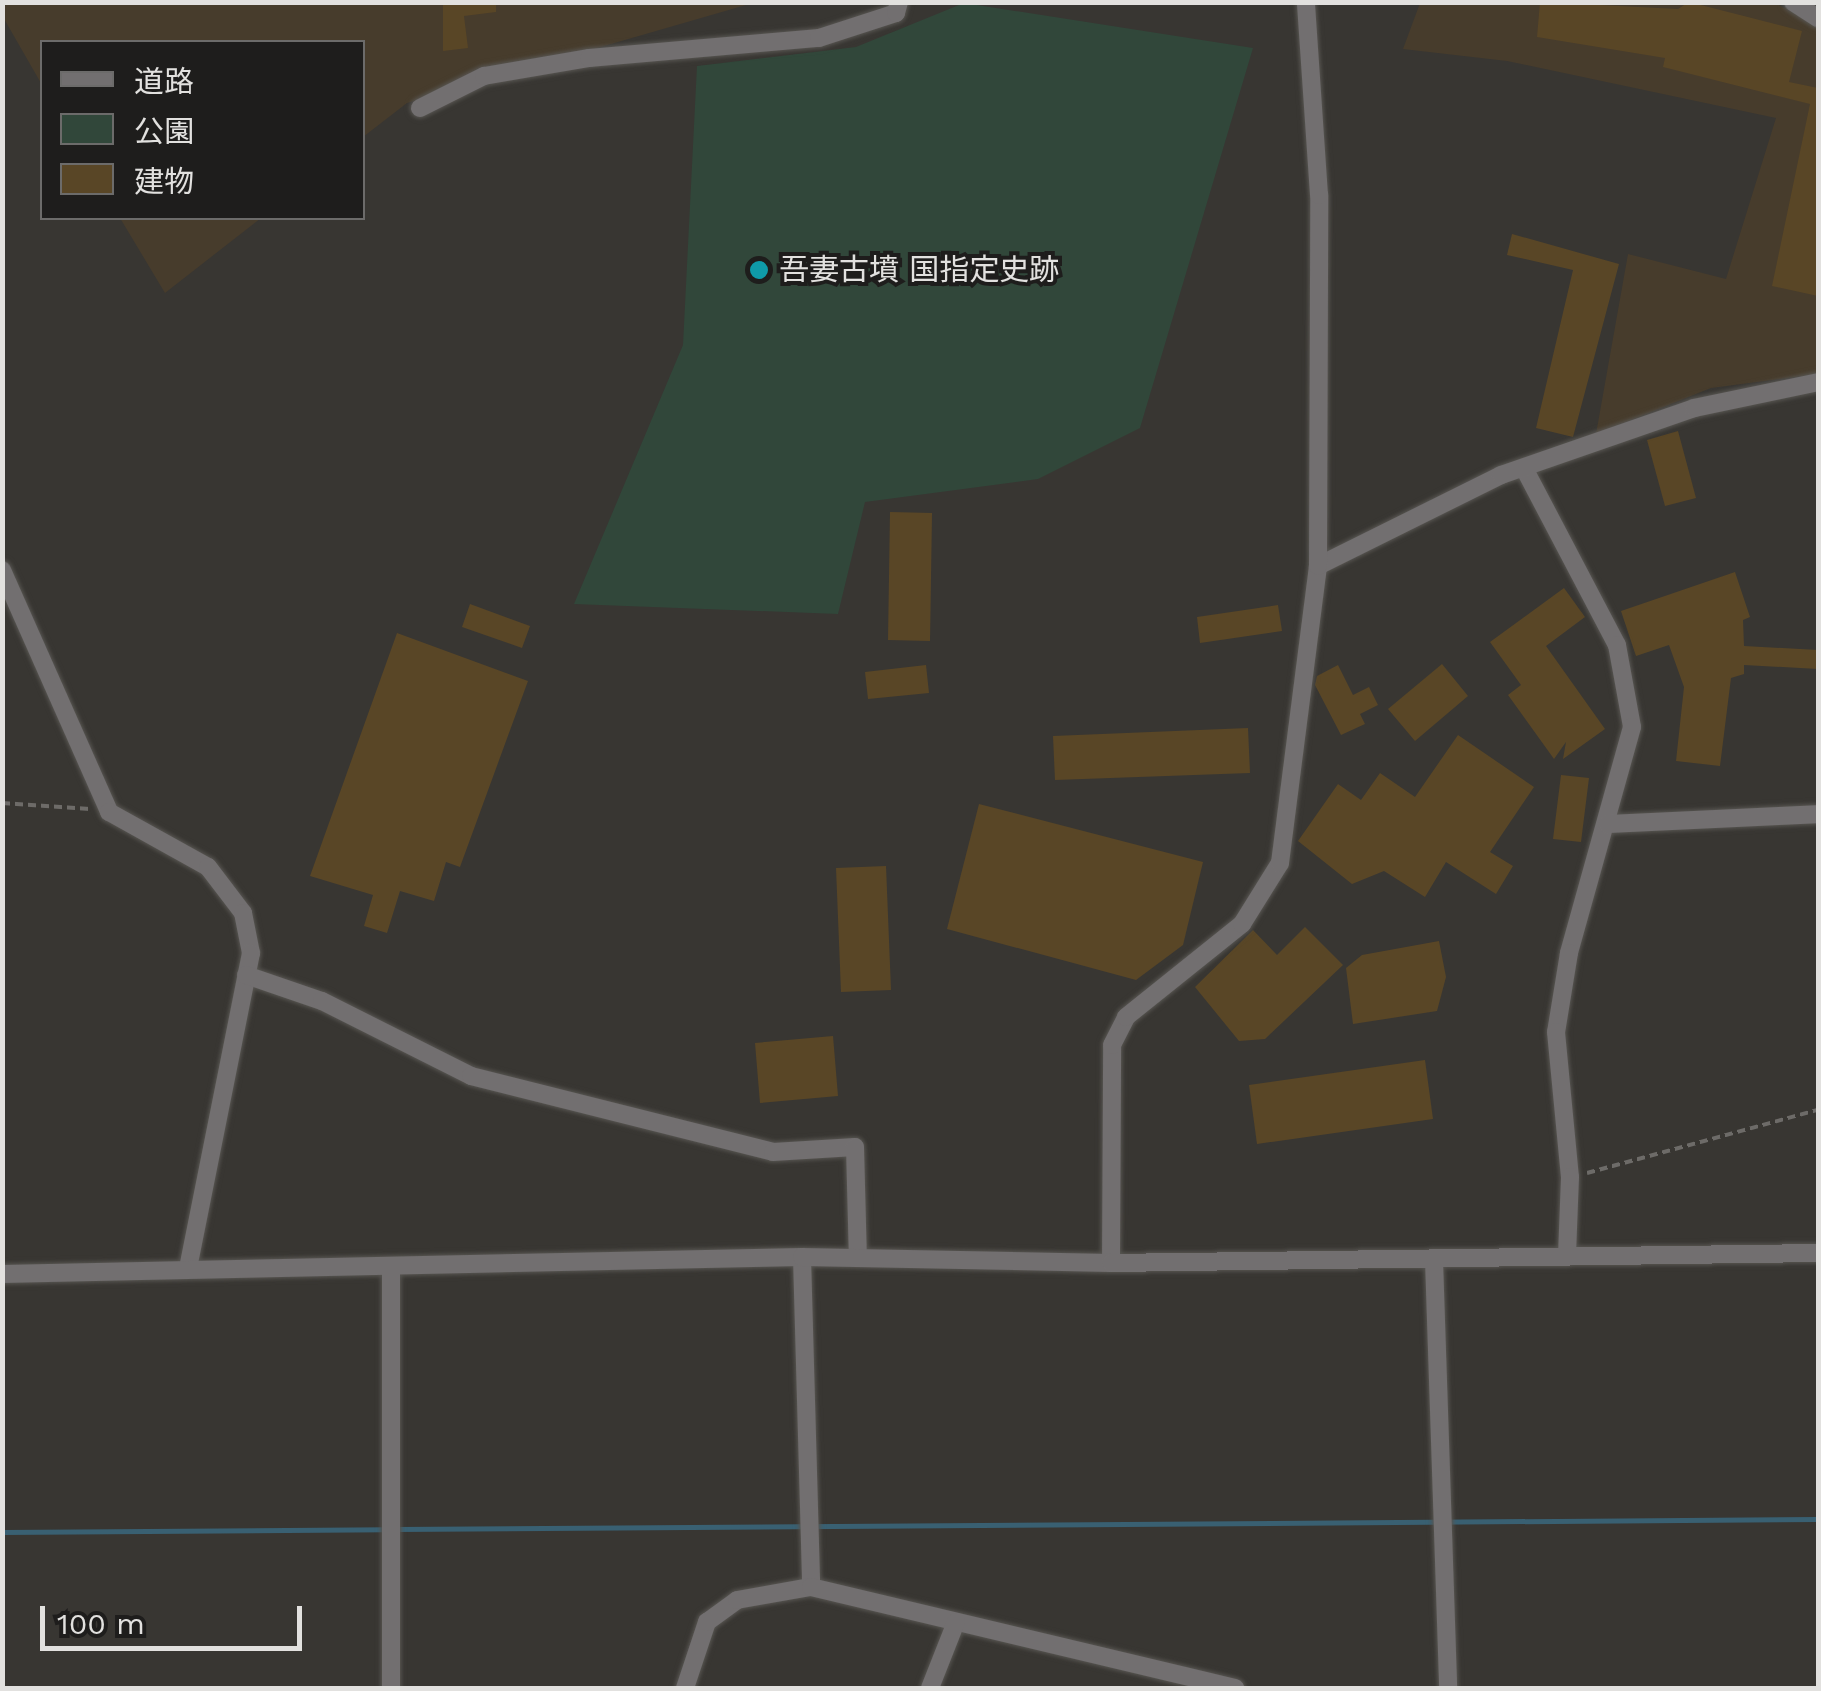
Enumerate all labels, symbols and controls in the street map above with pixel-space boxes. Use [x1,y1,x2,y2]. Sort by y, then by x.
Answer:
legend [40,40,365,220]
text: 道路 [134,64,194,99]
text: 公園 [134,114,194,149]
text: 建物 [134,164,194,199]
place label: 吾妻古墳 国指定史跡 [779,252,1059,288]
marker: 吾妻古墳 国指定史跡 [748,259,770,281]
scale bar [45,1586,308,1648]
text: 100 m [57,1606,145,1641]

